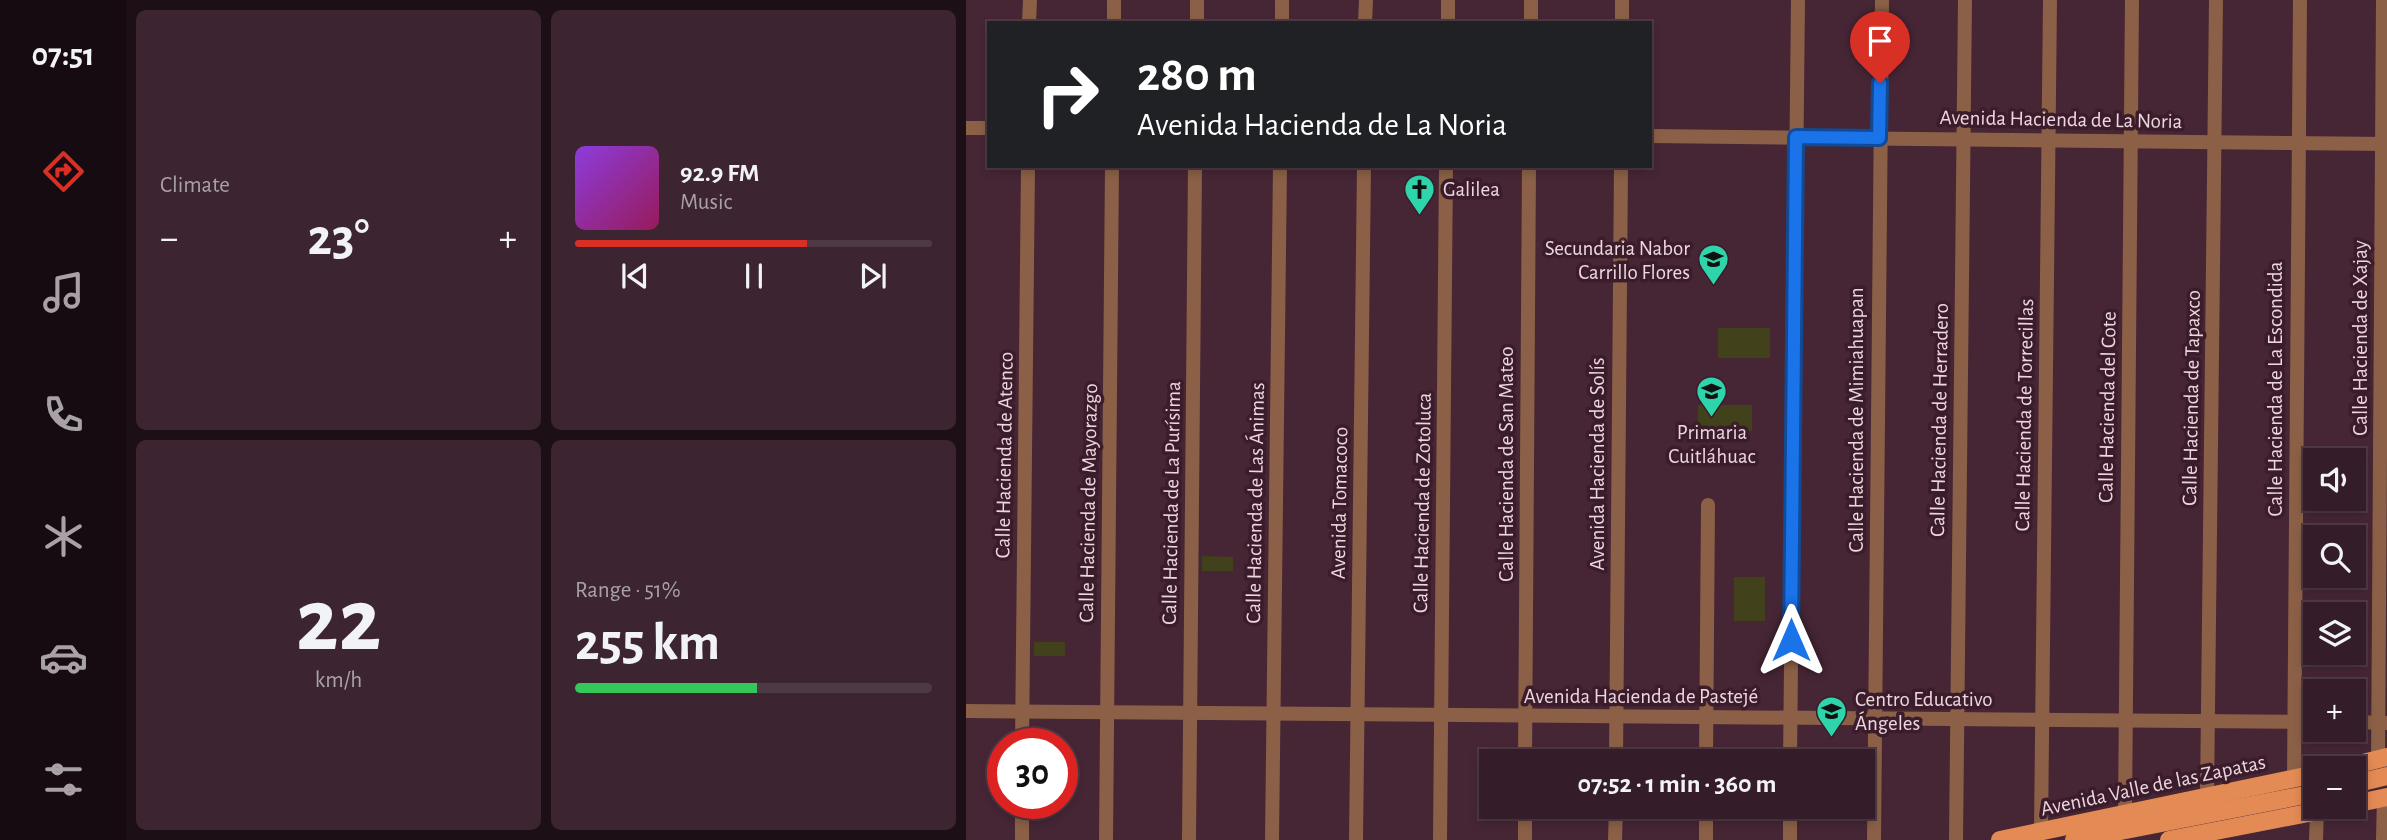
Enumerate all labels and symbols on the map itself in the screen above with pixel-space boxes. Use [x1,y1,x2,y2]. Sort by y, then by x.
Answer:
pin [1850,11,1910,83]
street label: Avenida Hacienda de La Noria [1939,107,2183,132]
church icon: Galilea [1403,172,1437,216]
place label: Galilea [1443,179,1500,200]
place label: Secundaria Nabor Carrillo Flores [1545,238,1690,283]
street label: Calle Hacienda de Xajay [2350,240,2371,436]
school or university icon: Secundaria Nabor Carrillo Flores [1696,243,1730,287]
street label: Calle Hacienda de La Escondida [2265,261,2286,516]
street label: Calle Hacienda de Mimiahuapan [1846,287,1867,553]
street label: Calle Hacienda de Tapaxco [2179,290,2204,506]
street label: Calle Hacienda de Torrecillas [2012,298,2037,532]
street label: Calle Hacienda de Herradero [1927,303,1952,537]
street label: Calle Hacienda del Cote [2095,311,2120,503]
street label: Calle Hacienda de San Mateo [1496,346,1517,582]
street label: Calle Hacienda de Atenco [992,352,1017,558]
street label: Avenida Hacienda de Solís [1587,357,1608,571]
school or university icon: Primaria Cuitláhuac [1695,375,1729,419]
street label: Calle Hacienda de La Purísima [1159,381,1184,625]
street label: Calle Hacienda de Las Ánimas [1241,382,1268,624]
street label: Calle Hacienda de Mayorazgo [1076,383,1101,623]
street label: Calle Hacienda de Zotoluca [1410,392,1435,613]
place label: Primaria Cuitláhuac [1668,422,1756,467]
street label: Avenida Tomacoco [1328,427,1351,579]
position arrow [1754,603,1828,677]
street label: Avenida Hacienda de Pastejé [1524,686,1758,707]
place label: Centro Educativo Ángeles [1855,689,1993,734]
school or university icon: Centro Educativo Ángeles [1815,694,1849,738]
speed limit sign: 30 [987,728,1078,819]
street label: Avenida Valle de las Zapatas [2039,751,2267,820]

